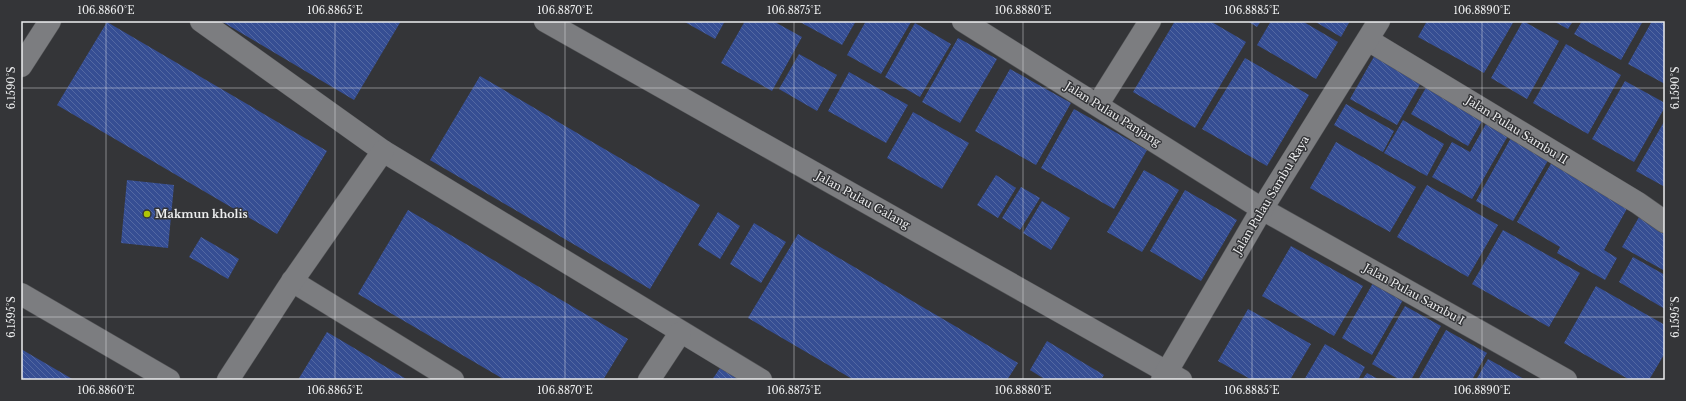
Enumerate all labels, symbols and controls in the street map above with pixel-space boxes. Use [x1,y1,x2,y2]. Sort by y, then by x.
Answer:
text: 106.8860°E [77,4,135,17]
text: 106.8865°E [307,4,363,17]
text: 106.8870°E [537,4,593,17]
text: 106.8875°E [767,4,821,17]
text: 106.8880°E [995,4,1051,17]
text: 106.8885°E [1224,4,1280,17]
text: 106.8890°E [1453,4,1511,17]
text: 6.1590°S [5,67,18,109]
text: 6.1590°S [1669,67,1682,109]
street label: Jalan Pulau Panjang [1061,78,1164,149]
street label: Jalan Pulau Sambu II [1462,92,1571,167]
street label: Jalan Pulau Sambu Raya [1229,132,1312,259]
street label: Jalan Pulau Galang [812,167,913,232]
place label: Makmun kholis [155,207,248,221]
marker: Makmun kholis [142,209,152,219]
street label: Jalan Pulau Sambu I [1359,260,1467,328]
text: 6.1595°S [5,296,18,338]
text: 6.1595°S [1669,296,1682,338]
text: 106.8860°E [77,384,135,397]
text: 106.8865°E [307,384,363,397]
text: 106.8870°E [537,384,593,397]
text: 106.8875°E [767,384,821,397]
text: 106.8880°E [995,384,1051,397]
text: 106.8885°E [1224,384,1280,397]
text: 106.8890°E [1453,384,1511,397]

